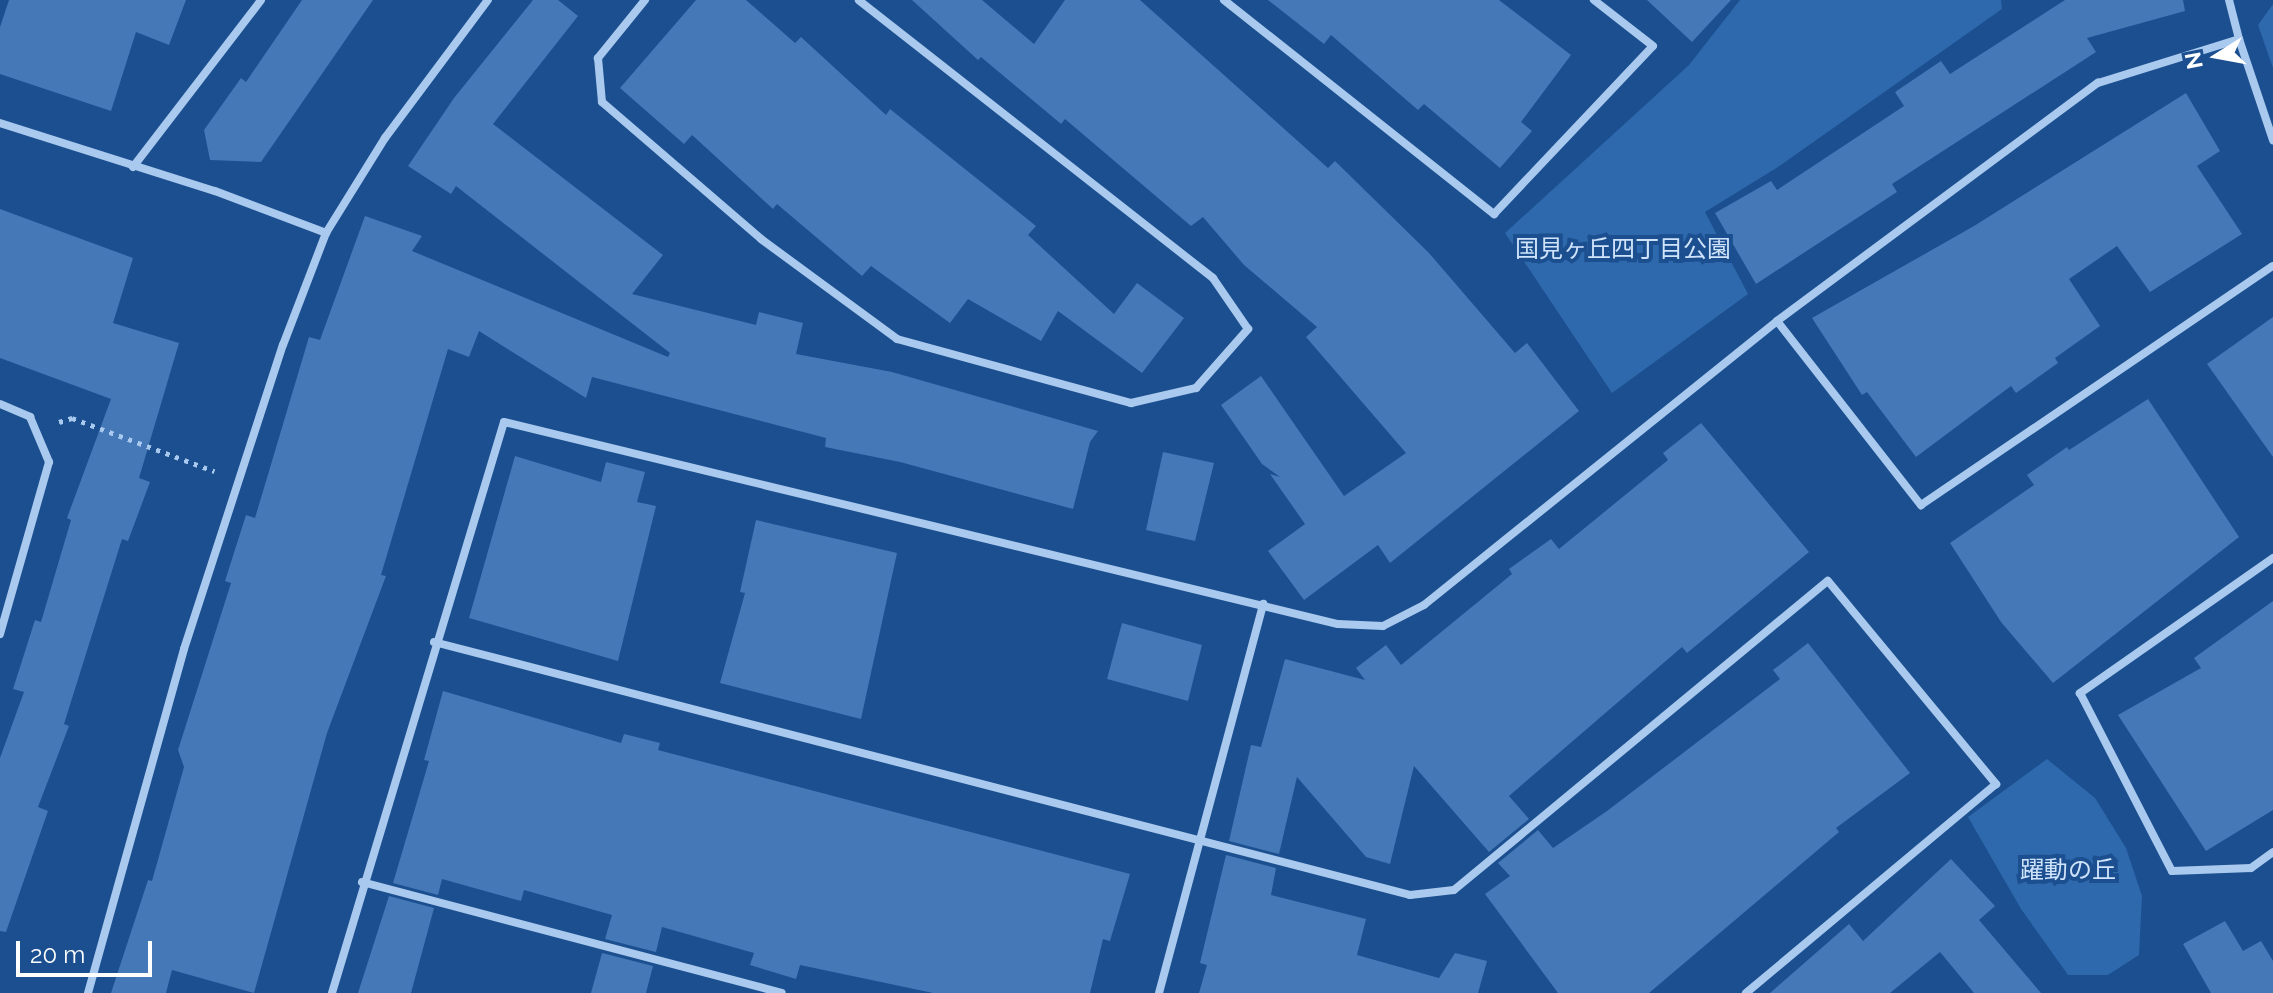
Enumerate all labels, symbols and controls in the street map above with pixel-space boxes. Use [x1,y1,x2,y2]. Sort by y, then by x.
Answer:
north arrow [2177,16,2257,96]
text: N [2179,50,2208,71]
park label: 国見ヶ丘四丁目公園 [1515,235,1731,263]
park label: 躍動の丘 [2020,856,2116,884]
scale bar [20,925,156,975]
text: 20 m [30,940,85,969]

